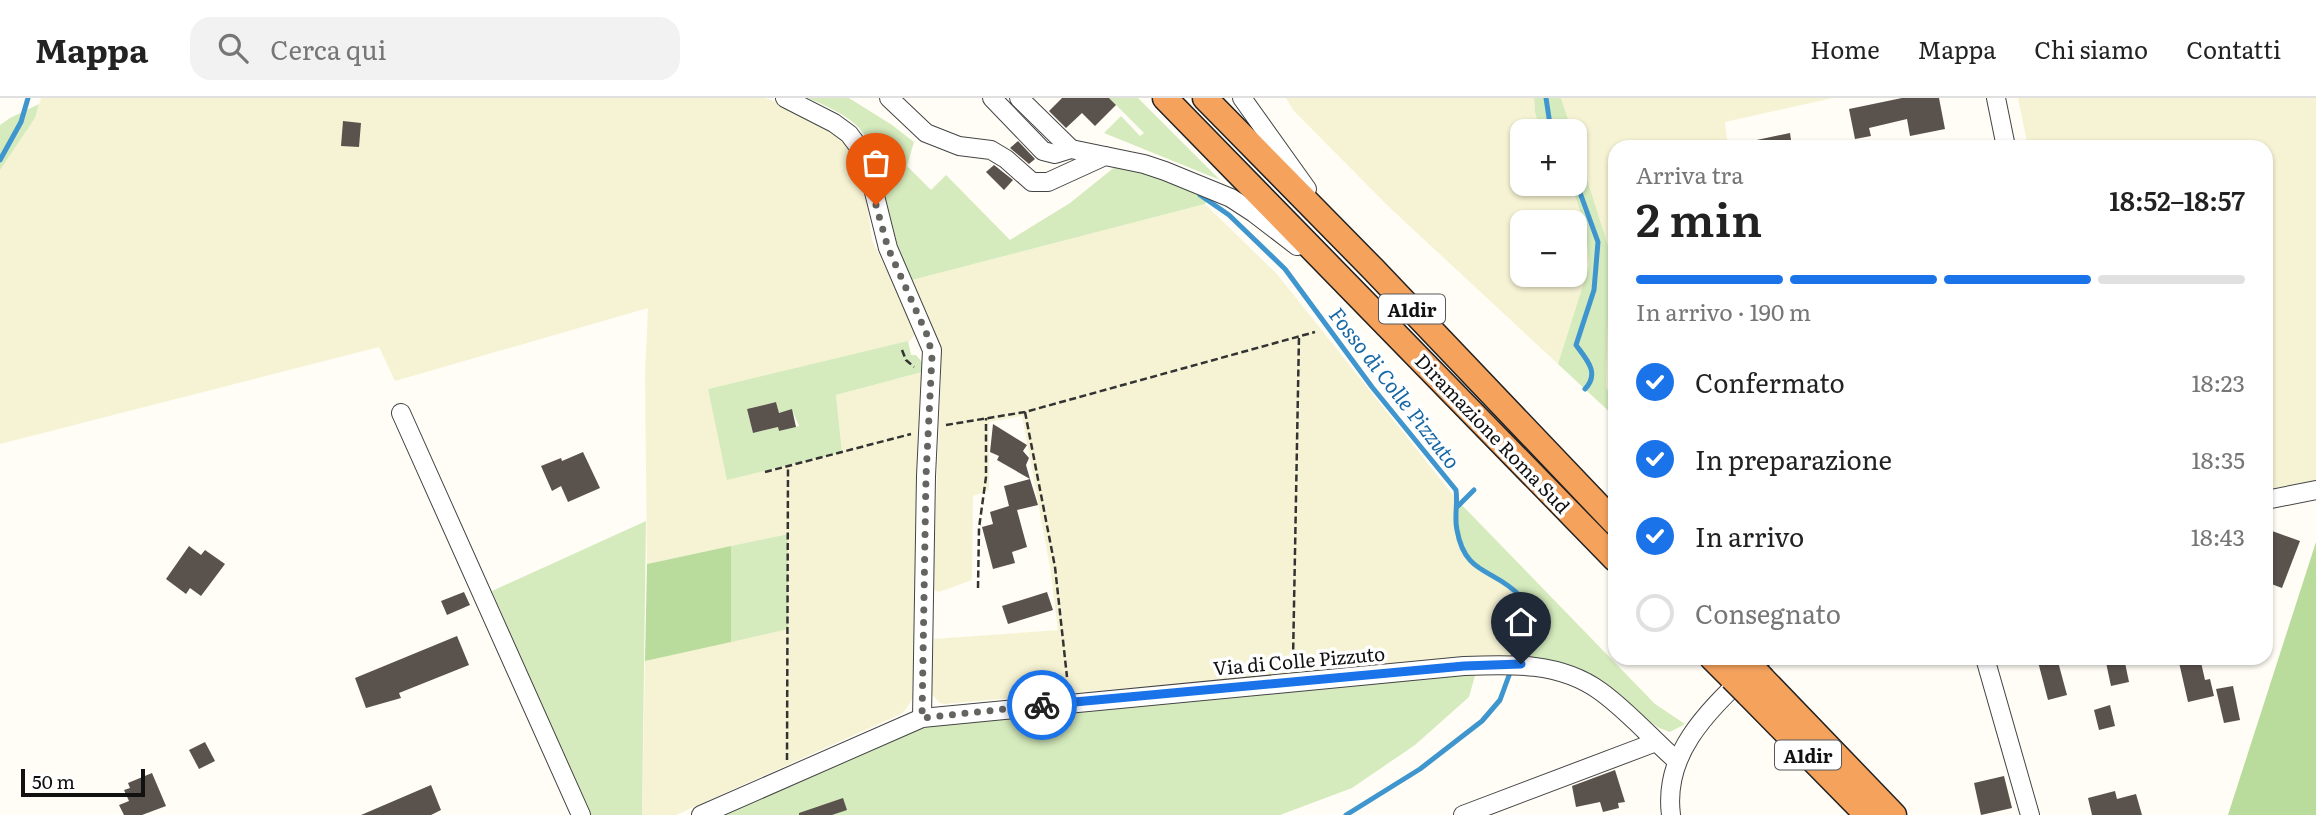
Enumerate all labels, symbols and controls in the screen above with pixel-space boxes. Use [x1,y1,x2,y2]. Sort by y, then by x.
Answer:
search box [190,17,680,80]
text: Mappa [35,24,148,73]
icon: search [214,29,252,67]
text: Cerca qui [270,29,386,68]
text: Home [1810,31,1880,66]
text: Mappa [1918,31,1996,66]
text: Chi siamo [2034,31,2148,66]
text: Contatti [2186,31,2281,66]
map controls [1510,119,1587,287]
button: + [1510,119,1587,196]
pin [846,133,906,205]
icon: bag [857,144,895,182]
text: Arriva tra [1636,157,1744,191]
text: 18:52–18:57 [2109,180,2245,219]
text: 2 min [1636,183,1762,251]
button: − [1510,210,1587,287]
road number: A1dir [1379,294,1445,324]
text: In arrivo · 190 m [1636,294,1811,328]
water label: Fosso di Colle Pizzuto [1323,300,1469,474]
street label: Diramazione Roma Sud [1409,347,1577,519]
text: Confermato [1695,362,1845,401]
icon: check [1636,363,1674,401]
text: 18:23 [2191,365,2245,399]
text: In preparazione [1695,439,1892,478]
icon: check [1636,440,1674,478]
text: 18:35 [2192,442,2245,476]
text: In arrivo [1695,516,1804,555]
icon: check [1636,517,1674,555]
text: 18:43 [2191,519,2245,553]
pin [1491,592,1551,664]
text: Consegnato [1695,593,1841,632]
icon: home [1502,603,1540,641]
street label: Via di Colle Pizzuto [1212,639,1386,681]
courier [1007,670,1077,740]
icon: bike [1023,686,1061,724]
road number: A1dir [1775,740,1841,770]
scale bar [21,766,145,798]
text: 50 m [32,767,75,795]

